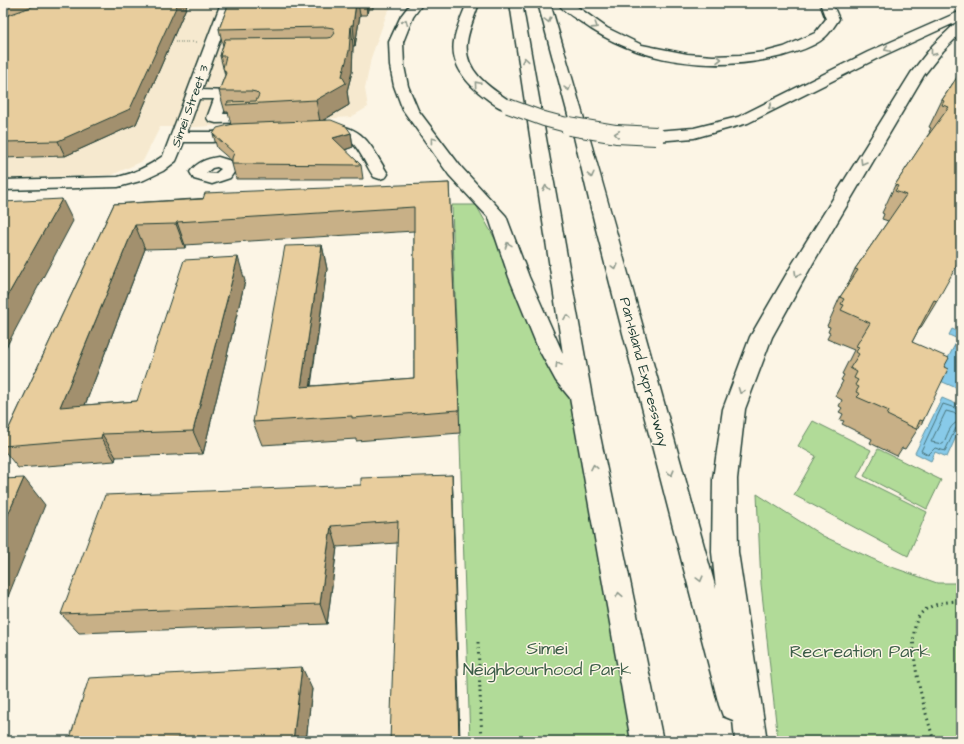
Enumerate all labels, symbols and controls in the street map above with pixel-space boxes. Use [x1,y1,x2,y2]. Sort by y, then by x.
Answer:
one-way arrow [543,16,552,23]
one-way arrow [400,18,408,25]
one-way arrow [591,21,598,29]
one-way arrow [884,44,892,52]
one-way arrow [931,49,938,56]
one-way arrow [716,55,722,63]
one-way arrow [521,57,530,63]
street label: Simei Street 3 [167,62,213,150]
one-way arrow [474,81,481,88]
one-way arrow [563,84,572,91]
one-way arrow [768,102,775,110]
one-way arrow [614,130,620,139]
one-way arrow [431,138,438,145]
one-way arrow [861,158,868,165]
one-way arrow [587,171,595,178]
one-way arrow [542,185,551,191]
one-way arrow [504,242,512,249]
one-way arrow [610,263,619,270]
one-way arrow [794,270,801,277]
street label: Pan-Island Expressway [613,295,674,449]
one-way arrow [563,313,572,320]
one-way arrow [556,362,563,369]
one-way arrow [737,387,745,394]
one-way arrow [591,464,599,471]
one-way arrow [666,470,675,477]
one-way arrow [695,575,704,582]
one-way arrow [615,592,624,598]
park label: Simei Neighbourhood Park [463,636,631,683]
park label: Recreation Park [790,639,930,664]

